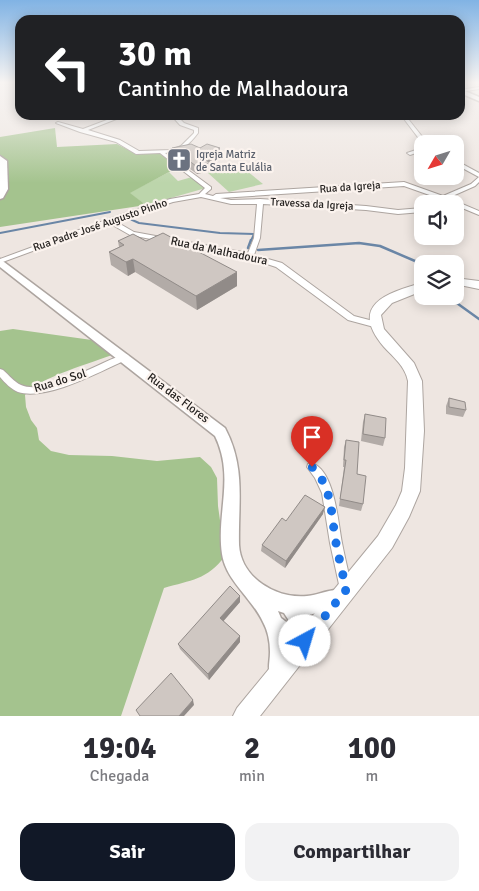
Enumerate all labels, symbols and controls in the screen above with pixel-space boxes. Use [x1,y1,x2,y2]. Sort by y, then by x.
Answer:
text: 30 m [118,32,192,75]
icon: left [35,35,100,100]
text: Cantinho de Malhadoura [118,75,349,102]
north arrow [414,135,464,185]
map controls [414,135,464,305]
church icon: Igreja Matriz de Santa Eulália [166,147,192,173]
place label: Igreja Matriz de Santa Eulália [196,148,272,174]
street label: Rua da Igreja [319,178,381,196]
street label: Travessa da Igreja [270,195,354,213]
button: sound [414,195,464,245]
street label: Rua Padre José Augusto Pinho [31,196,169,254]
street label: Rua da Malhadoura [169,233,269,269]
button: layers [414,255,464,305]
street label: Rua do Sol [32,366,88,396]
street label: Rua das Flores [144,370,212,426]
pin [291,416,333,467]
icon: arrive [298,423,326,451]
position arrow [278,614,330,666]
text: 19:04 [83,730,156,767]
text: 2 [244,730,260,767]
text: 100 [348,730,396,767]
text: Chegada [90,766,149,786]
text: min [239,766,265,786]
text: m [366,766,378,786]
button: Sair [20,823,235,881]
button: Compartilhar [245,823,459,881]

